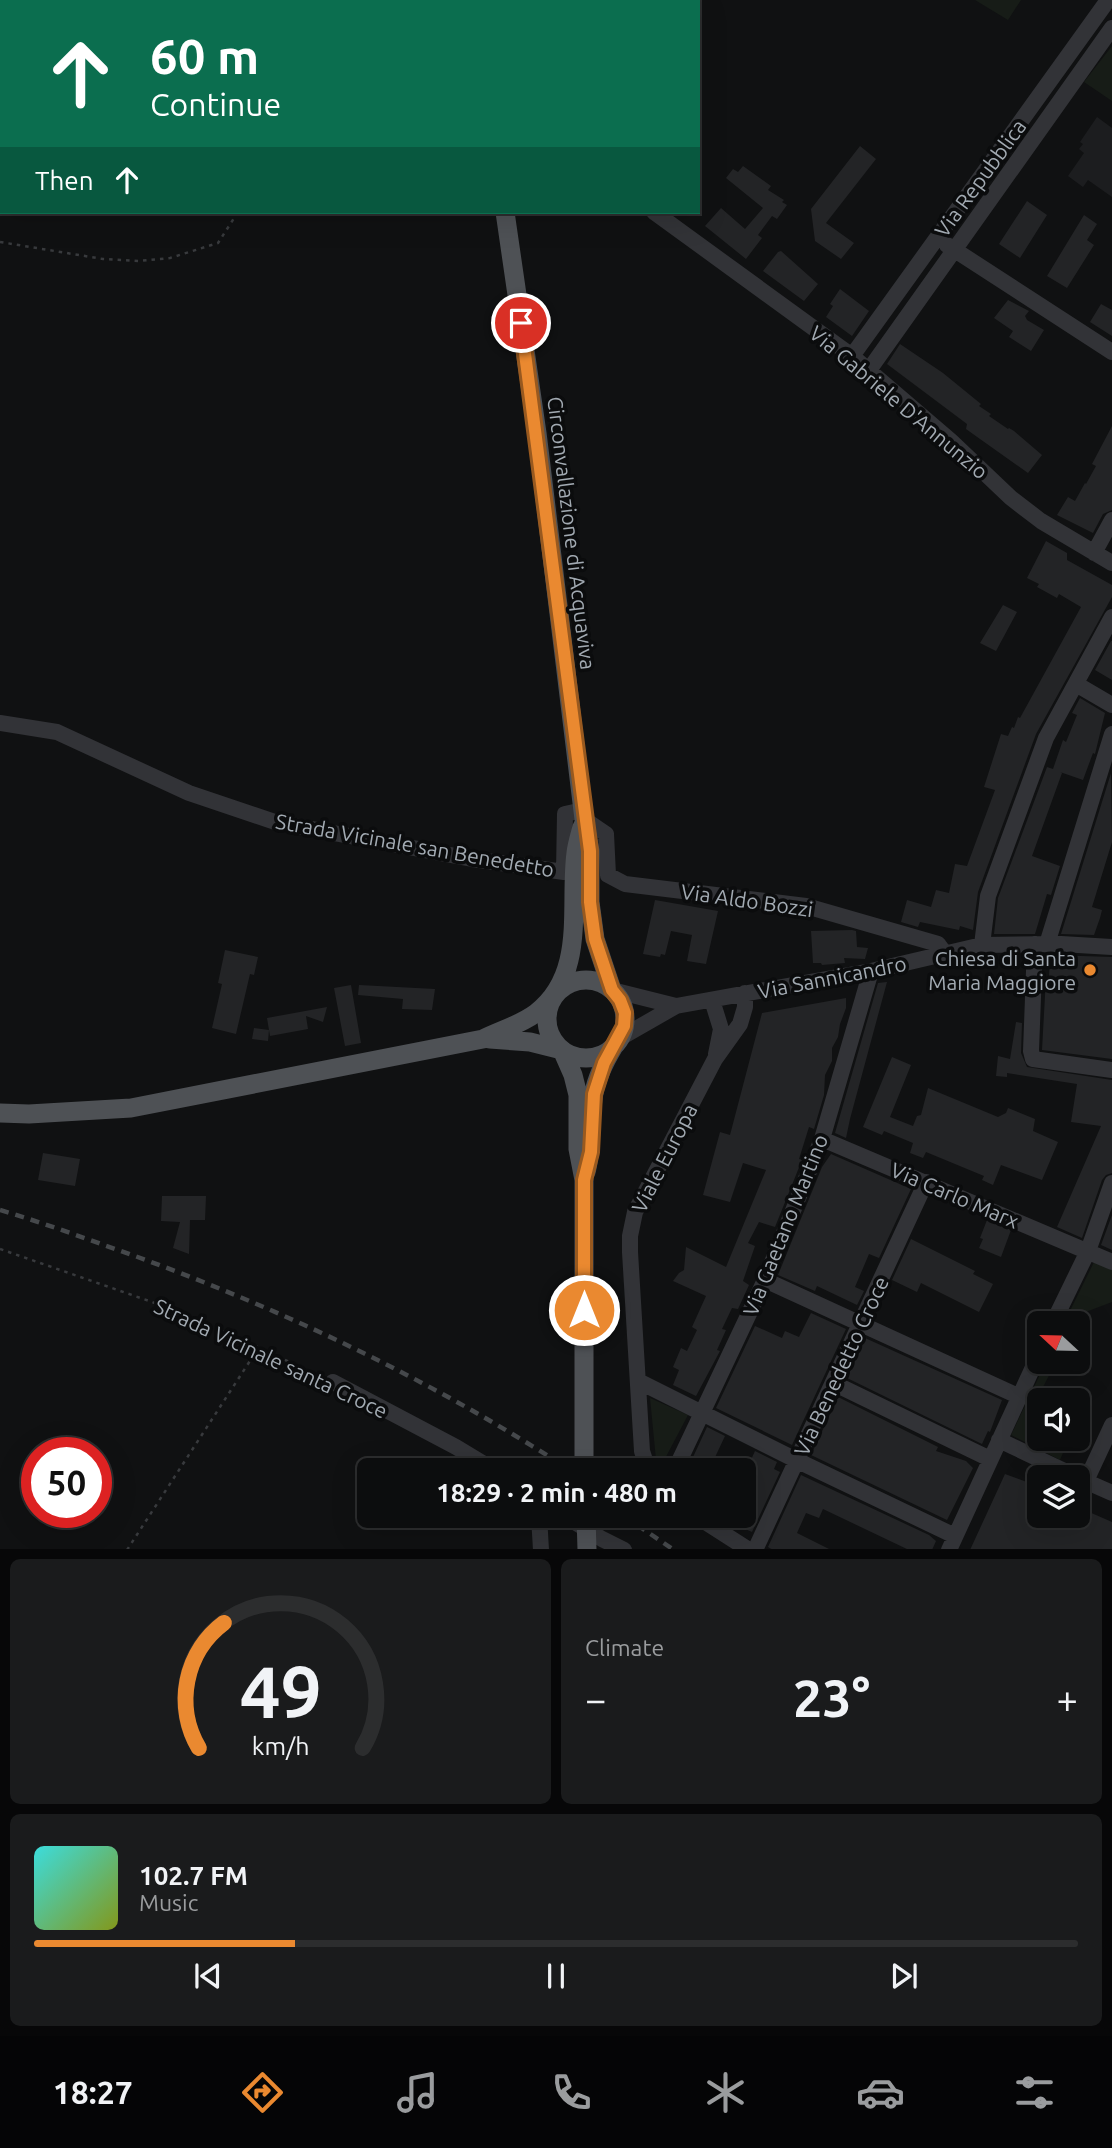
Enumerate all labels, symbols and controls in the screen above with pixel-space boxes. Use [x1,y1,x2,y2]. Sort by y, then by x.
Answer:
icon: ahead [35,28,126,119]
text: 60 m [150,28,259,83]
text: Continue [150,86,281,122]
street label: Via Repubblica [929,115,1031,241]
icon: ahead [108,161,146,199]
text: Then [35,166,94,195]
pin [491,293,551,353]
icon: arrive [502,304,540,342]
street label: Via Gabriele D'Annunzio [805,320,993,484]
street label: Circonvallazione di Acquaviva [543,395,601,671]
street label: Strada Vicinale san Benedetto [274,809,556,881]
street label: Via Aldo Bozzi [679,879,815,921]
place label: Chiesa di Santa Maria Maggiore [928,946,1076,994]
street label: Via Sannicandro [756,951,908,1003]
marker: Chiesa di Santa Maria Maggiore [1082,962,1098,978]
street label: Viale Europa [626,1100,702,1216]
street label: Via Gaetano Martino [738,1131,832,1319]
street label: Via Carlo Marx [887,1157,1023,1233]
position arrow [547,1273,621,1347]
street label: Via Benedetto Croce [789,1273,893,1459]
street label: Strada Vicinale santa Croce [151,1293,391,1423]
north arrow [1027,1311,1090,1374]
map controls [1027,1311,1090,1528]
button: sound [1027,1388,1090,1451]
speed limit sign: 50 [21,1437,112,1528]
button: layers [1027,1465,1090,1528]
text: 18:29 · 2 min · 480 m [436,1478,677,1507]
text: Climate [585,1635,664,1660]
text: 49 [239,1650,322,1732]
text: 23° [793,1669,870,1727]
text: − [585,1678,606,1720]
text: + [1057,1678,1078,1720]
text: km/h [252,1731,309,1759]
text: 102.7 FM [139,1861,248,1890]
text: Music [139,1890,198,1915]
icon: previous [189,1957,227,1995]
icon: pause [537,1957,575,1995]
icon: next [885,1957,923,1995]
icon: directions [238,2068,287,2117]
icon: music [393,2068,442,2117]
icon: phone [547,2068,596,2117]
icon: climate [701,2068,750,2117]
icon: car [856,2068,905,2117]
icon: filters [1010,2068,1059,2117]
text: 18:27 [53,2074,133,2110]

